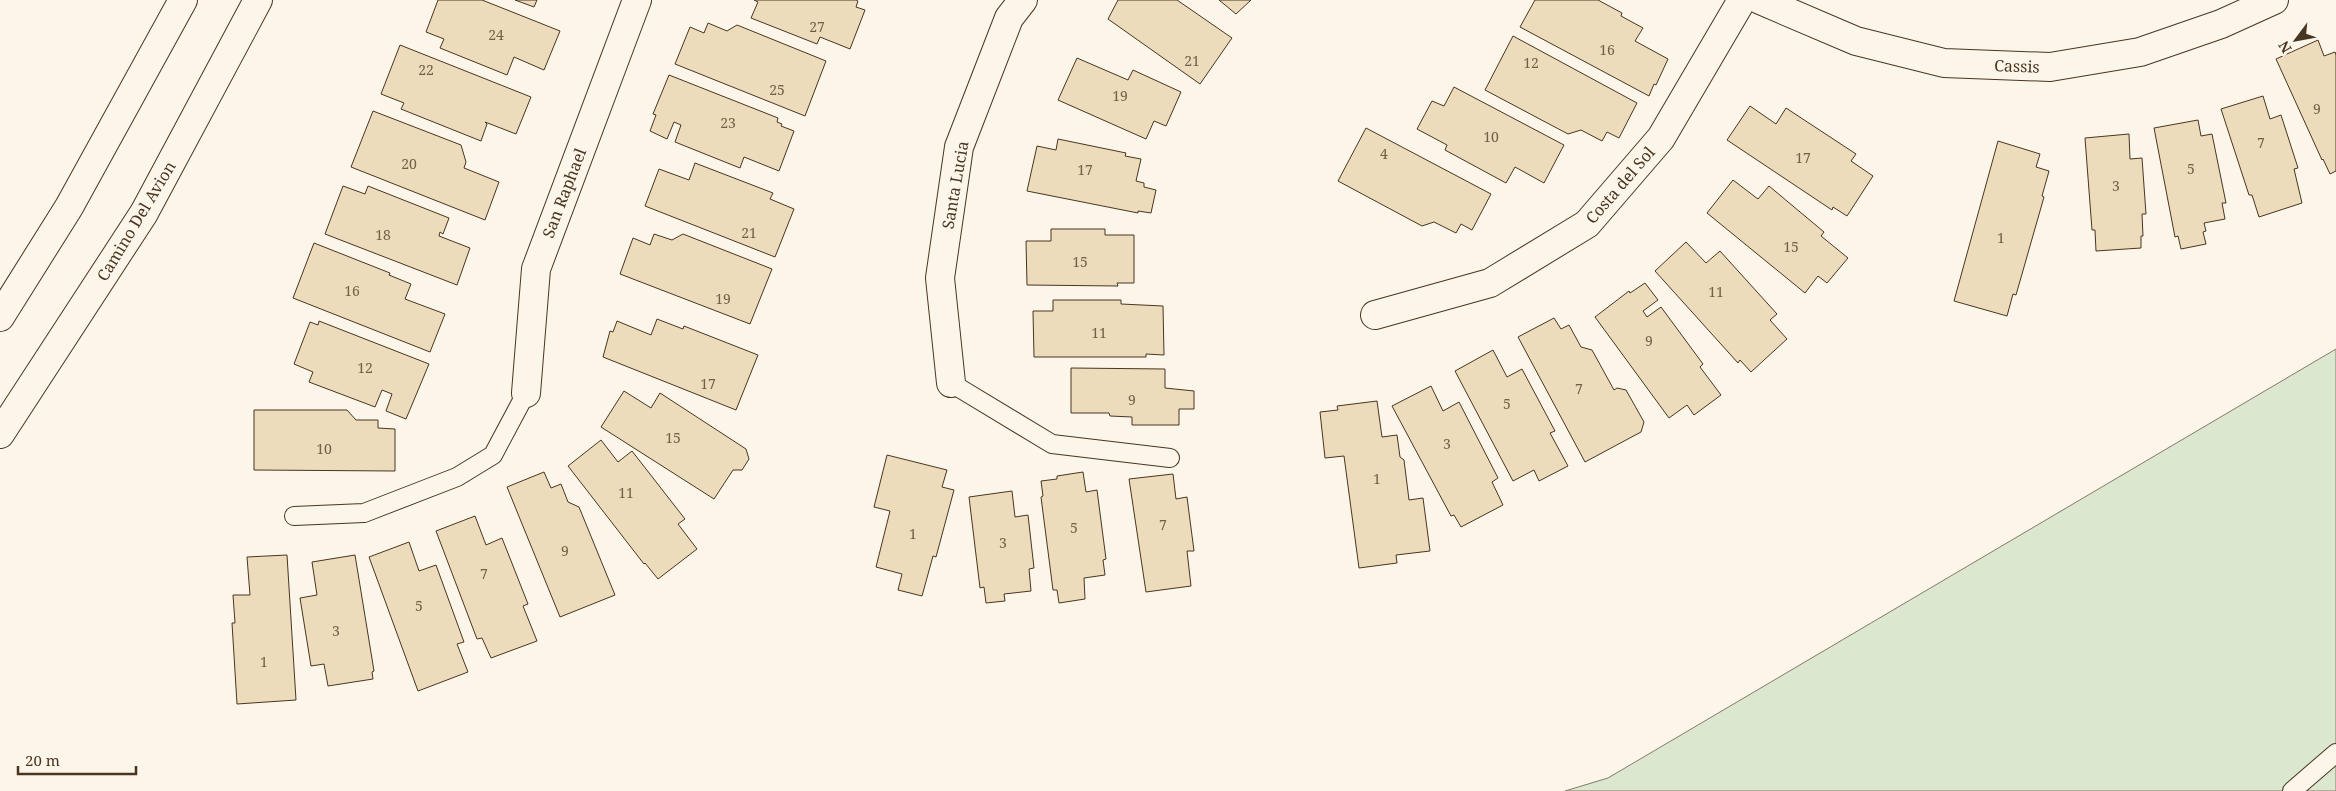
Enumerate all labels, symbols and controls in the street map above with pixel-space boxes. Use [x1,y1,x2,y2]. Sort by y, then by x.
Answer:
north arrow [2271,15,2321,65]
house number: 27 [809,17,825,36]
house number: 24 [488,25,504,44]
text: N [2274,37,2296,57]
house number: 16 [1599,40,1615,59]
house number: 21 [1184,51,1200,70]
house number: 12 [1523,53,1539,72]
street label: Cassis [1994,54,2040,78]
house number: 22 [418,60,434,79]
house number: 25 [769,80,785,99]
house number: 19 [1112,86,1128,105]
house number: 9 [2313,99,2321,118]
house number: 23 [720,113,736,132]
house number: 10 [1483,127,1499,146]
house number: 7 [2257,133,2265,152]
street label: Santa Lucia [936,139,974,231]
street label: Costa del Sol [1580,142,1660,228]
house number: 4 [1380,144,1388,163]
street label: San Raphael [537,145,591,241]
house number: 17 [1795,148,1811,167]
house number: 20 [401,154,417,173]
street label: Camino Del Avion [91,157,181,285]
house number: 5 [2187,159,2195,178]
house number: 17 [1077,160,1093,179]
house number: 3 [2112,176,2120,195]
house number: 21 [741,223,757,242]
house number: 18 [375,225,391,244]
house number: 1 [1997,228,2005,247]
house number: 15 [1783,237,1799,256]
house number: 15 [1072,252,1088,271]
house number: 16 [344,281,360,300]
house number: 11 [1708,282,1724,301]
house number: 19 [715,289,731,308]
house number: 11 [1091,323,1107,342]
house number: 9 [1645,331,1653,350]
house number: 12 [357,358,373,377]
house number: 17 [700,374,716,393]
house number: 7 [1575,379,1583,398]
house number: 9 [1128,390,1136,409]
house number: 5 [1503,394,1511,413]
house number: 15 [665,428,681,447]
house number: 3 [1443,434,1451,453]
house number: 10 [316,439,332,458]
house number: 1 [1373,469,1381,488]
house number: 11 [618,483,634,502]
house number: 7 [1159,515,1167,534]
house number: 5 [1070,518,1078,537]
house number: 1 [909,524,917,543]
house number: 3 [999,533,1007,552]
house number: 9 [561,541,569,560]
house number: 7 [480,564,488,583]
house number: 5 [415,596,423,615]
house number: 3 [332,621,340,640]
house number: 1 [260,652,268,671]
scale bar [18,744,135,776]
text: 20 m [25,750,60,770]

